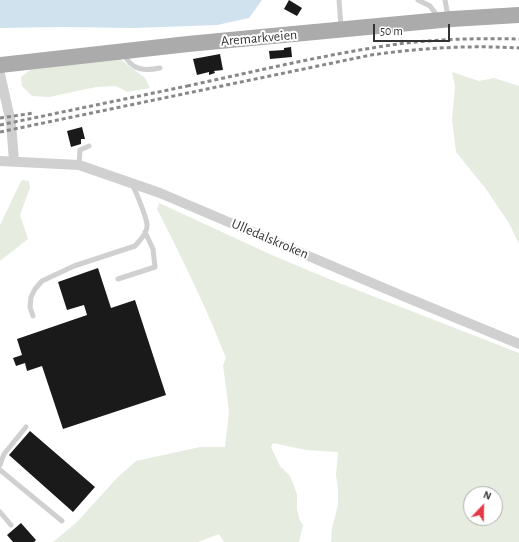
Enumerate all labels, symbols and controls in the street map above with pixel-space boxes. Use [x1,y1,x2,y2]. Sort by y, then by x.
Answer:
scale bar [375,16,452,42]
text: 50 m [380,25,403,37]
street label: Aremarkveien [220,26,298,50]
street label: Ulledalskroken [229,215,311,263]
north arrow [463,486,503,526]
text: N [482,489,493,502]

